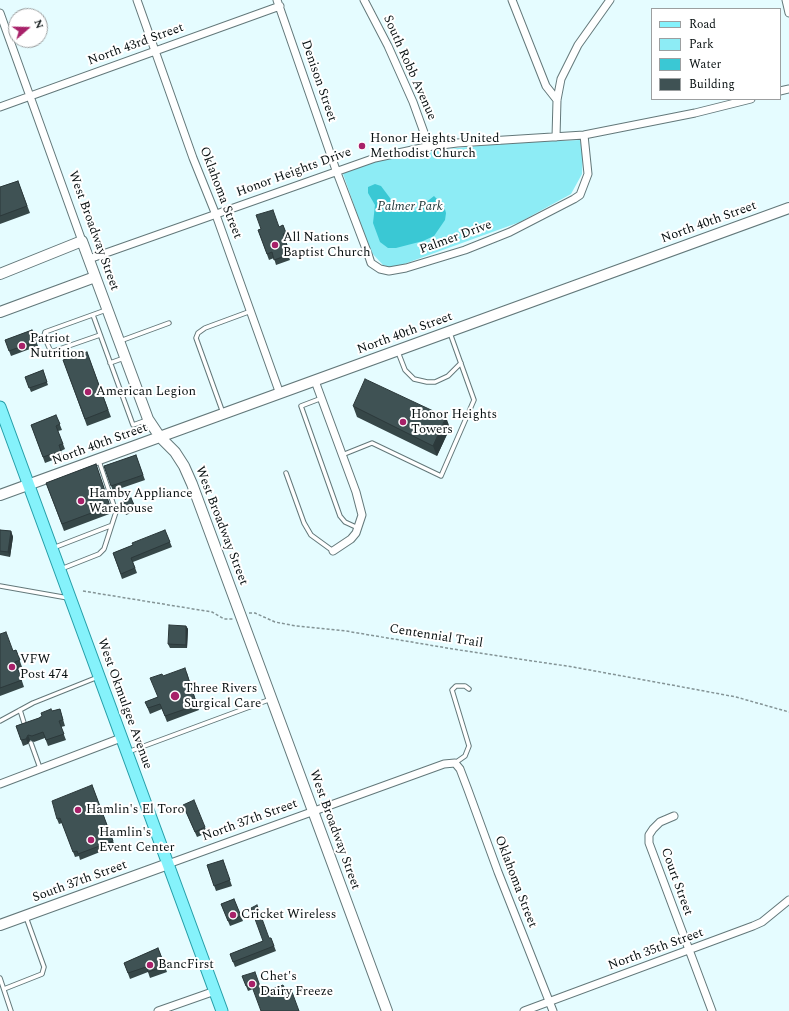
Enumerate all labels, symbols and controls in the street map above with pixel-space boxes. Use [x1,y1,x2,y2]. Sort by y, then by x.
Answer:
north arrow [8,8,48,48]
legend [651,8,781,100]
street label: South Robb Avenue [379,13,439,123]
text: Road [689,15,716,34]
text: N [29,17,48,31]
street label: North 43rd Street [86,20,186,70]
text: Park [689,35,714,54]
street label: Denison Street [297,38,339,124]
text: Water [689,55,721,74]
text: Building [689,75,735,94]
place label: Honor Heights United Methodist Church [370,131,499,162]
marker: Honor Heights United Methodist Church [357,141,367,151]
street label: Oklahoma Street [195,145,245,241]
street label: Honor Heights Drive [234,145,354,201]
street label: West Broadway Street [64,169,122,293]
street label: North 40th Street [659,198,759,248]
park label: Palmer Park [377,199,443,215]
street label: Palmer Drive [418,218,494,258]
place label: All Nations Baptist Church [283,230,371,261]
marker: All Nations Baptist Church [270,240,280,250]
street label: North 40th Street [355,309,455,359]
place label: Patriot Nutrition [30,331,85,362]
marker: Patriot Nutrition [17,341,27,351]
place label: American Legion [96,384,196,400]
marker: American Legion [83,387,93,397]
place label: Honor Heights Towers [411,407,497,438]
marker: Honor Heights Towers [398,417,408,427]
street label: North 40th Street [50,420,150,470]
street label: West Broadway Street [191,464,251,588]
place label: Hamby Appliance Warehouse [89,486,193,517]
marker: Hamby Appliance Warehouse [76,496,86,506]
street label: Centennial Trail [388,622,484,652]
street label: West Okmulgee Avenue [93,637,155,771]
place label: VFW Post 474 [20,652,68,683]
marker: VFW Post 474 [7,662,17,672]
place label: Three Rivers Surgical Care [184,681,261,712]
marker: Three Rivers Surgical Care [169,690,181,702]
street label: West Broadway Street [305,768,363,892]
street label: North 37th Street [200,796,300,846]
place label: Hamlin's El Toro [86,802,185,818]
marker: Hamlin's El Toro [73,805,83,815]
place label: Hamlin's Event Center [99,825,175,856]
street label: Oklahoma Street [490,834,540,930]
marker: Hamlin's Event Center [86,835,96,845]
street label: Court Street [657,846,695,918]
street label: South 37th Street [31,858,129,906]
place label: Cricket Wireless [241,907,336,923]
marker: Cricket Wireless [228,910,238,920]
street label: North 35th Street [606,925,706,975]
place label: BancFirst [158,957,214,973]
marker: BancFirst [145,960,155,970]
place label: Chet's Dairy Freeze [260,969,333,1000]
marker: Chet's Dairy Freeze [247,979,257,989]

